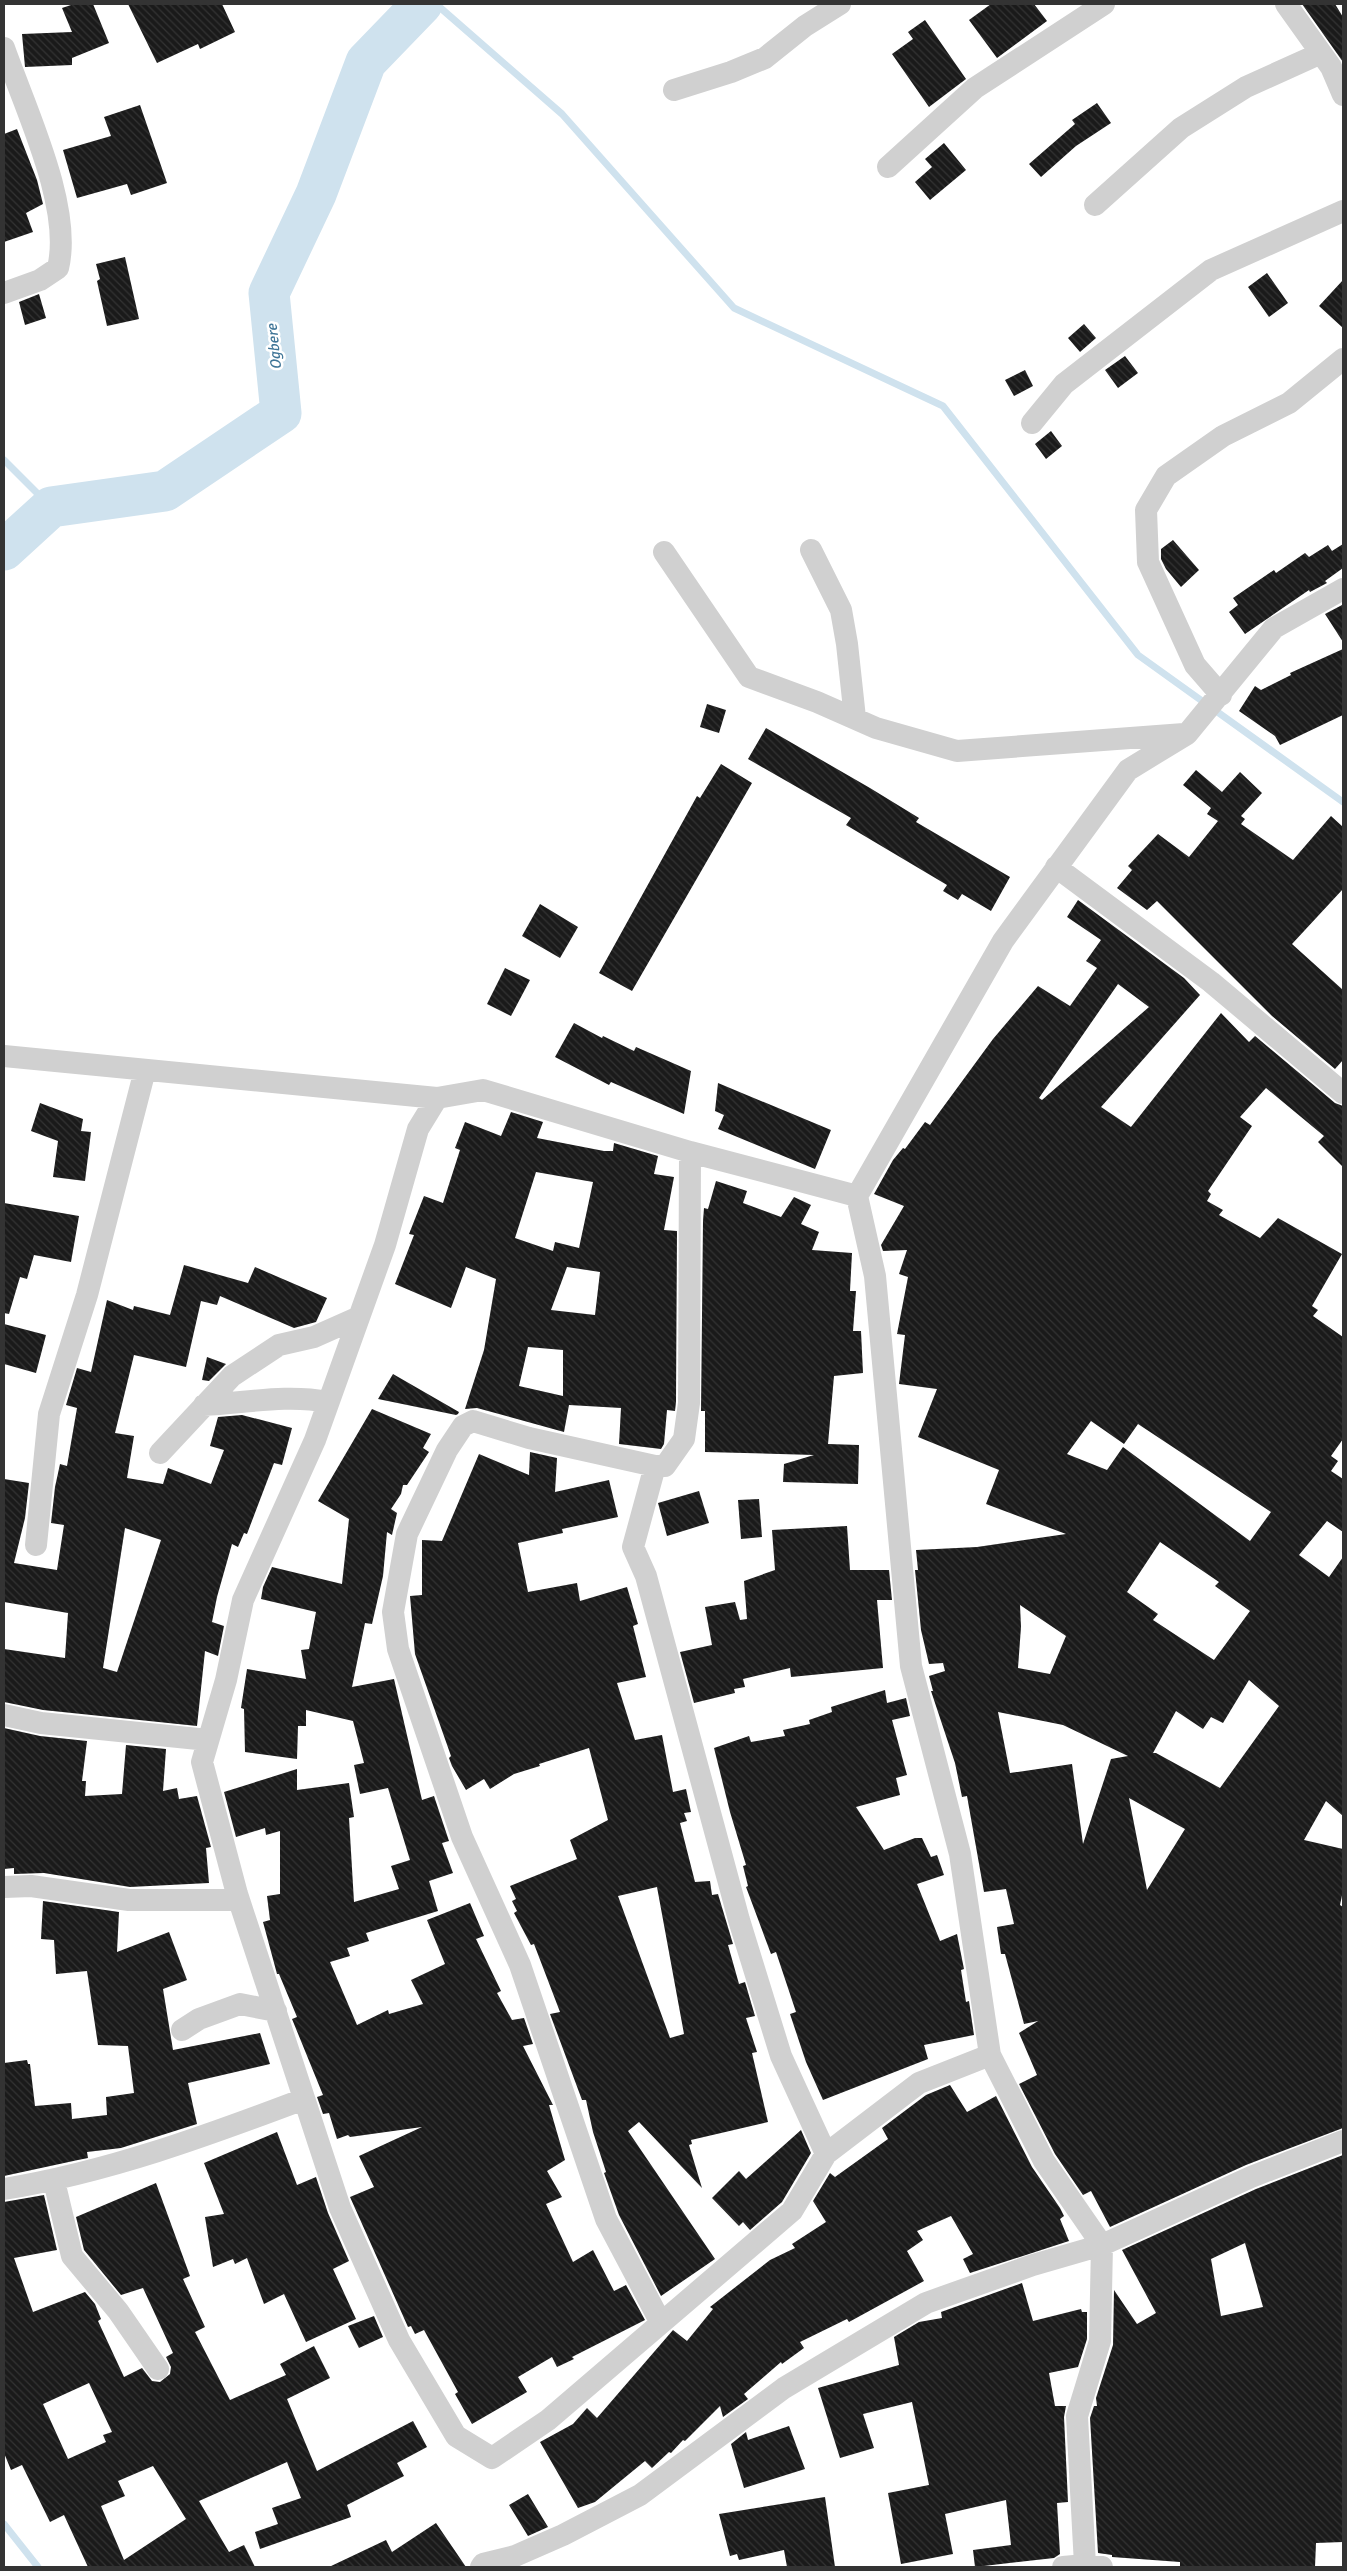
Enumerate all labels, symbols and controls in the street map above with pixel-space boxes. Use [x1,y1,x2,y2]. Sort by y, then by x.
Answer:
water label: Ogbere [262,322,285,371]

